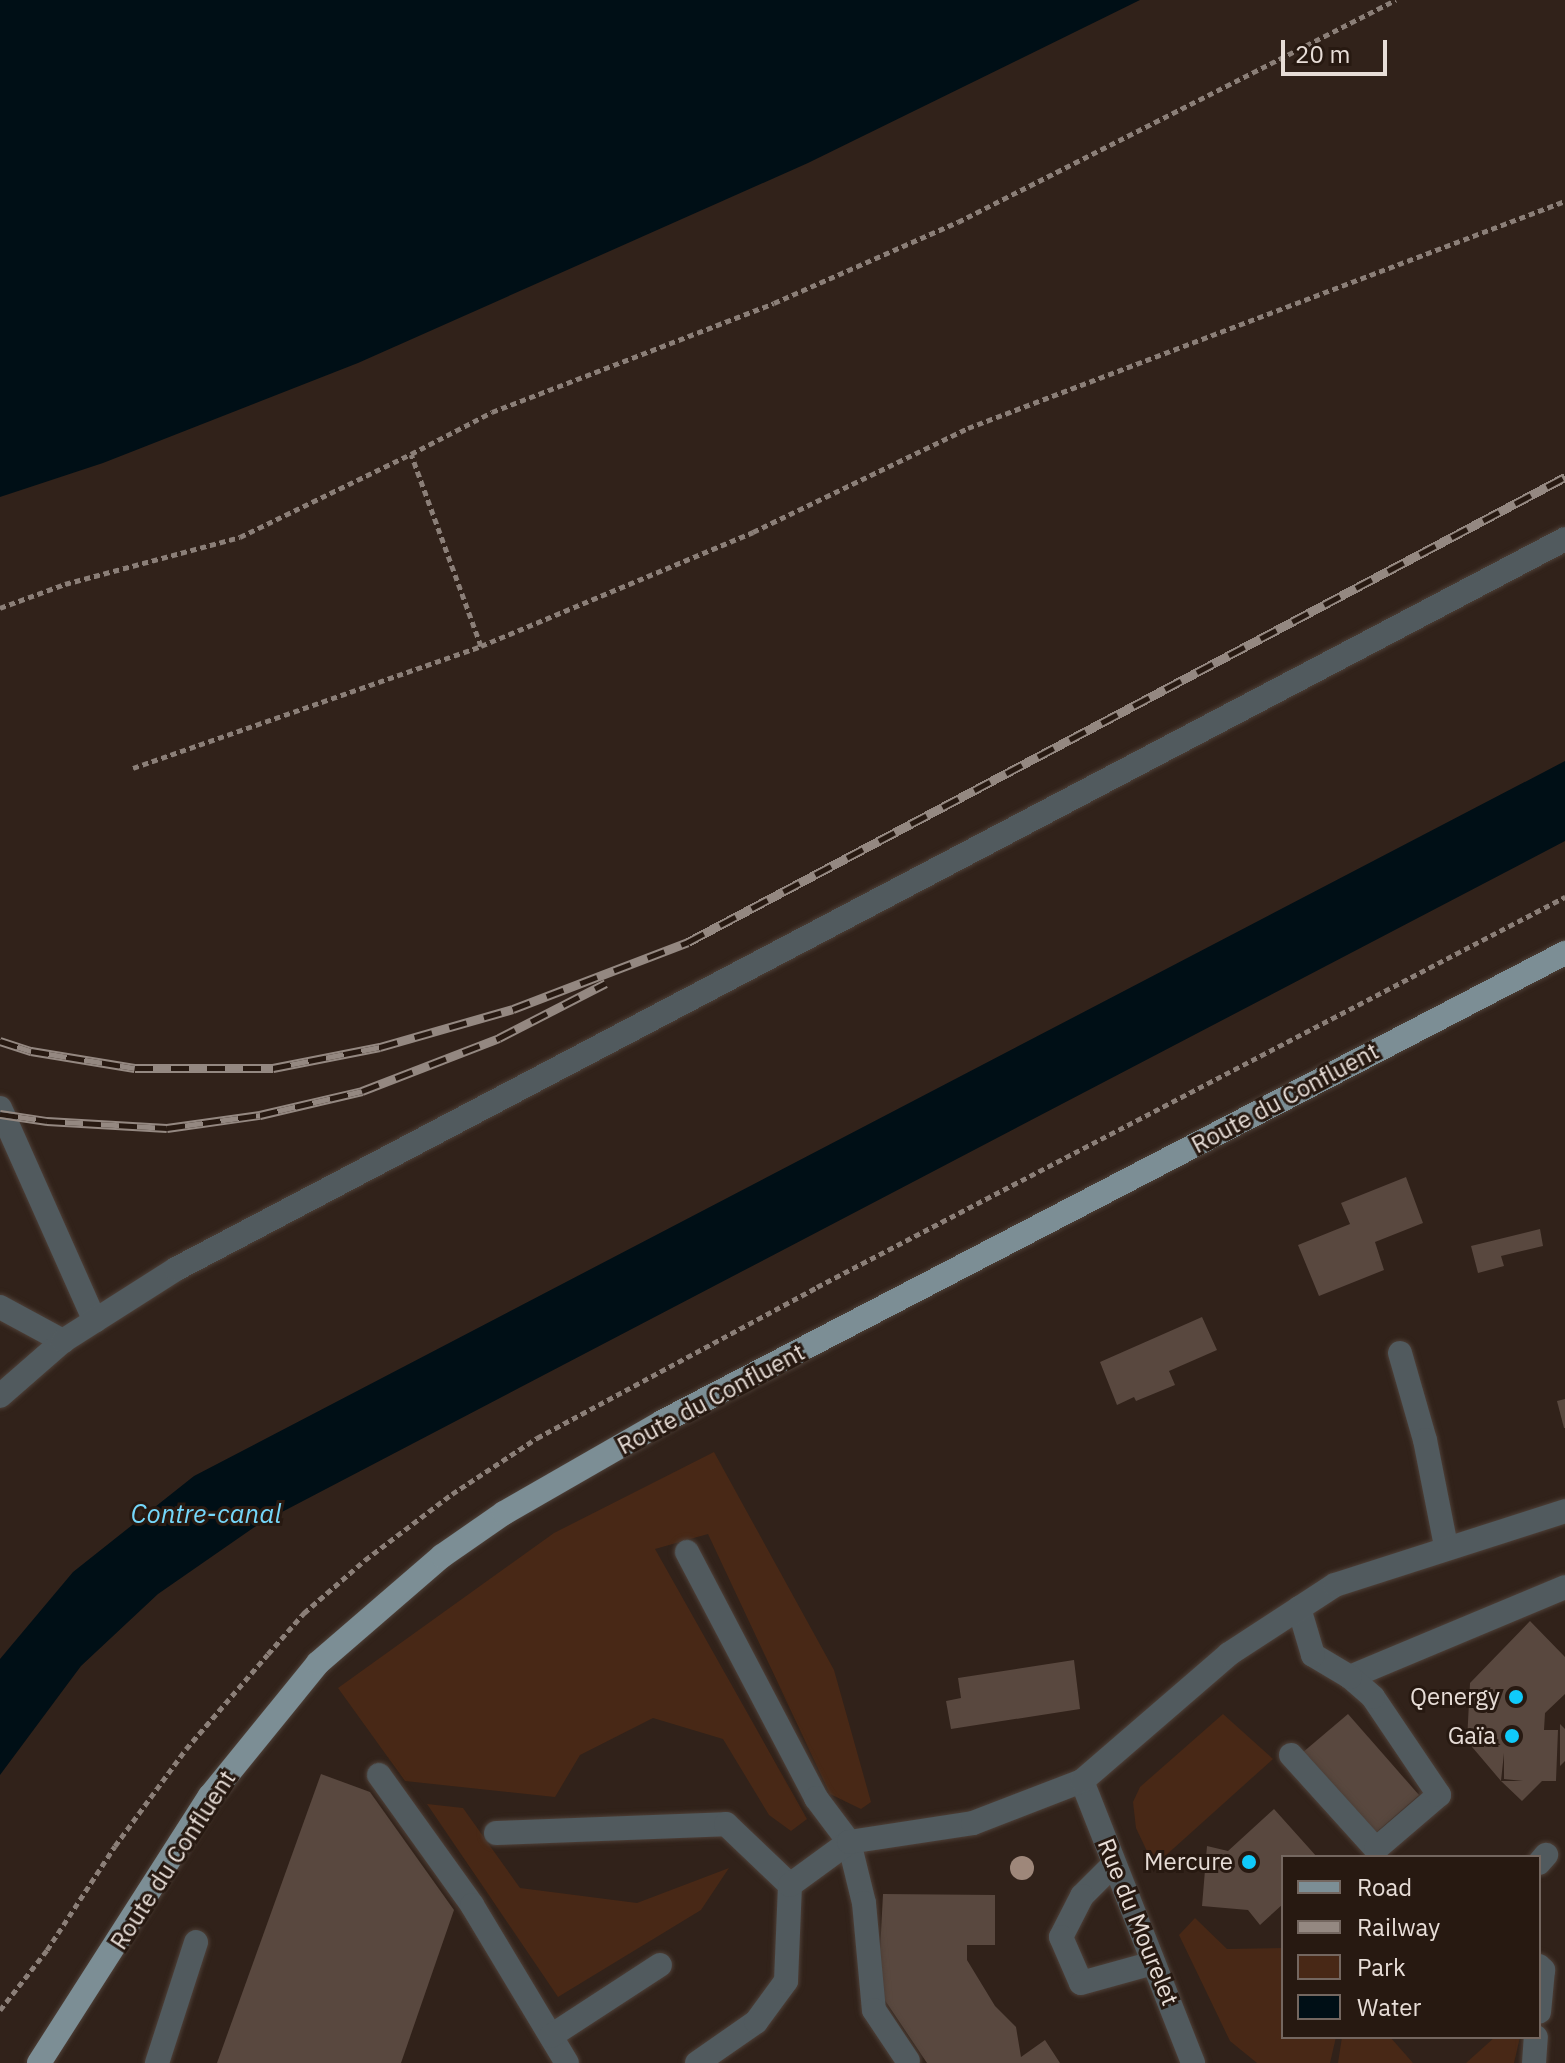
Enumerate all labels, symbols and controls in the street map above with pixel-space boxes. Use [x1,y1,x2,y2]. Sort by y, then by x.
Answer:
scale bar [1285,24,1391,74]
text: 20 m [1295,38,1350,70]
street label: Route du Confluent [1187,1037,1383,1159]
street label: Route du Confluent [613,1338,809,1460]
water label: Contre-canal [131,1498,281,1530]
place label: Qenergy [1410,1683,1500,1711]
marker: Qenergy [1507,1688,1525,1706]
place label: Gaïa [1448,1722,1496,1750]
marker: Gaïa [1503,1727,1521,1745]
street label: Route du Confluent [104,1765,242,1955]
street label: Rue du Mourelet [1091,1834,1185,2010]
place label: Mercure [1144,1848,1233,1876]
marker: Mercure [1240,1853,1258,1871]
legend [1281,1855,1541,2039]
text: Road [1357,1871,1412,1903]
text: Railway [1357,1911,1440,1943]
text: Park [1357,1951,1406,1983]
text: Water [1357,1991,1421,2023]

